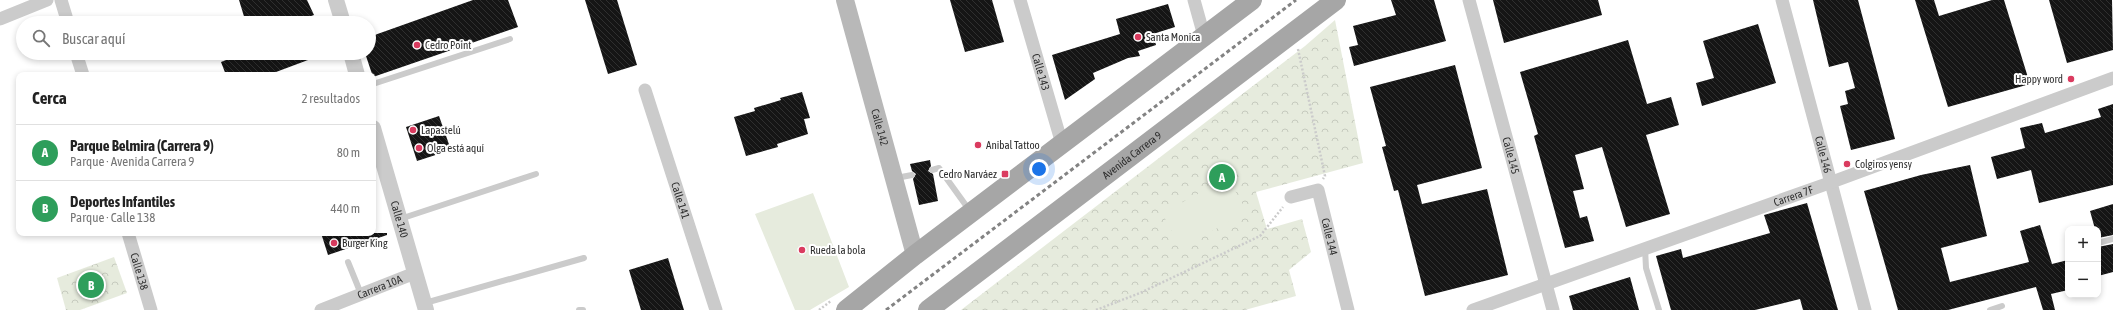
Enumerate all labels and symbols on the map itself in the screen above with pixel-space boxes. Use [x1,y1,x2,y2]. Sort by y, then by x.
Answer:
place label: Santa Monica [1146,31,1200,43]
marker: Santa Monica [1133,32,1143,42]
place label: Cedro Point [425,39,472,51]
marker: Cedro Point [412,40,422,50]
street label: Calle 143 [1030,52,1052,92]
place label: Happy word [2015,73,2063,85]
marker: Happy word [2066,74,2076,84]
street label: Calle 142 [869,107,891,147]
place label: Lapastelú [421,124,461,136]
marker: Lapastelú [408,125,418,135]
street label: Avenida Carrera 9 [1100,129,1164,181]
street label: Calle 146 [1813,135,1834,174]
street label: Calle 145 [1500,136,1522,175]
place label: Anibal Tattoo [986,139,1040,151]
marker: Anibal Tattoo [973,140,983,150]
place label: Olga está aquí [427,142,485,154]
marker: Olga está aquí [414,143,424,153]
place label: Colgiros yensy [1855,158,1913,170]
your location [1029,159,1049,179]
marker: Colgiros yensy [1842,159,1852,169]
pin: A [1209,162,1235,192]
place label: Cedro Narváez [939,168,997,180]
marker: Cedro Narváez [1000,169,1010,179]
street label: Calle 141 [669,181,692,220]
street label: Carrera 7F [1772,183,1815,208]
street label: Calle 140 [389,199,411,239]
street label: Calle 144 [1319,217,1340,256]
place label: Burger King [342,237,388,249]
marker: Burger King [329,238,339,248]
place label: Rueda la bola [810,244,866,256]
marker: Rueda la bola [797,245,807,255]
street label: Calle 138 [128,251,151,291]
pin: B [78,270,104,300]
street label: Carrera 10A [356,273,404,301]

